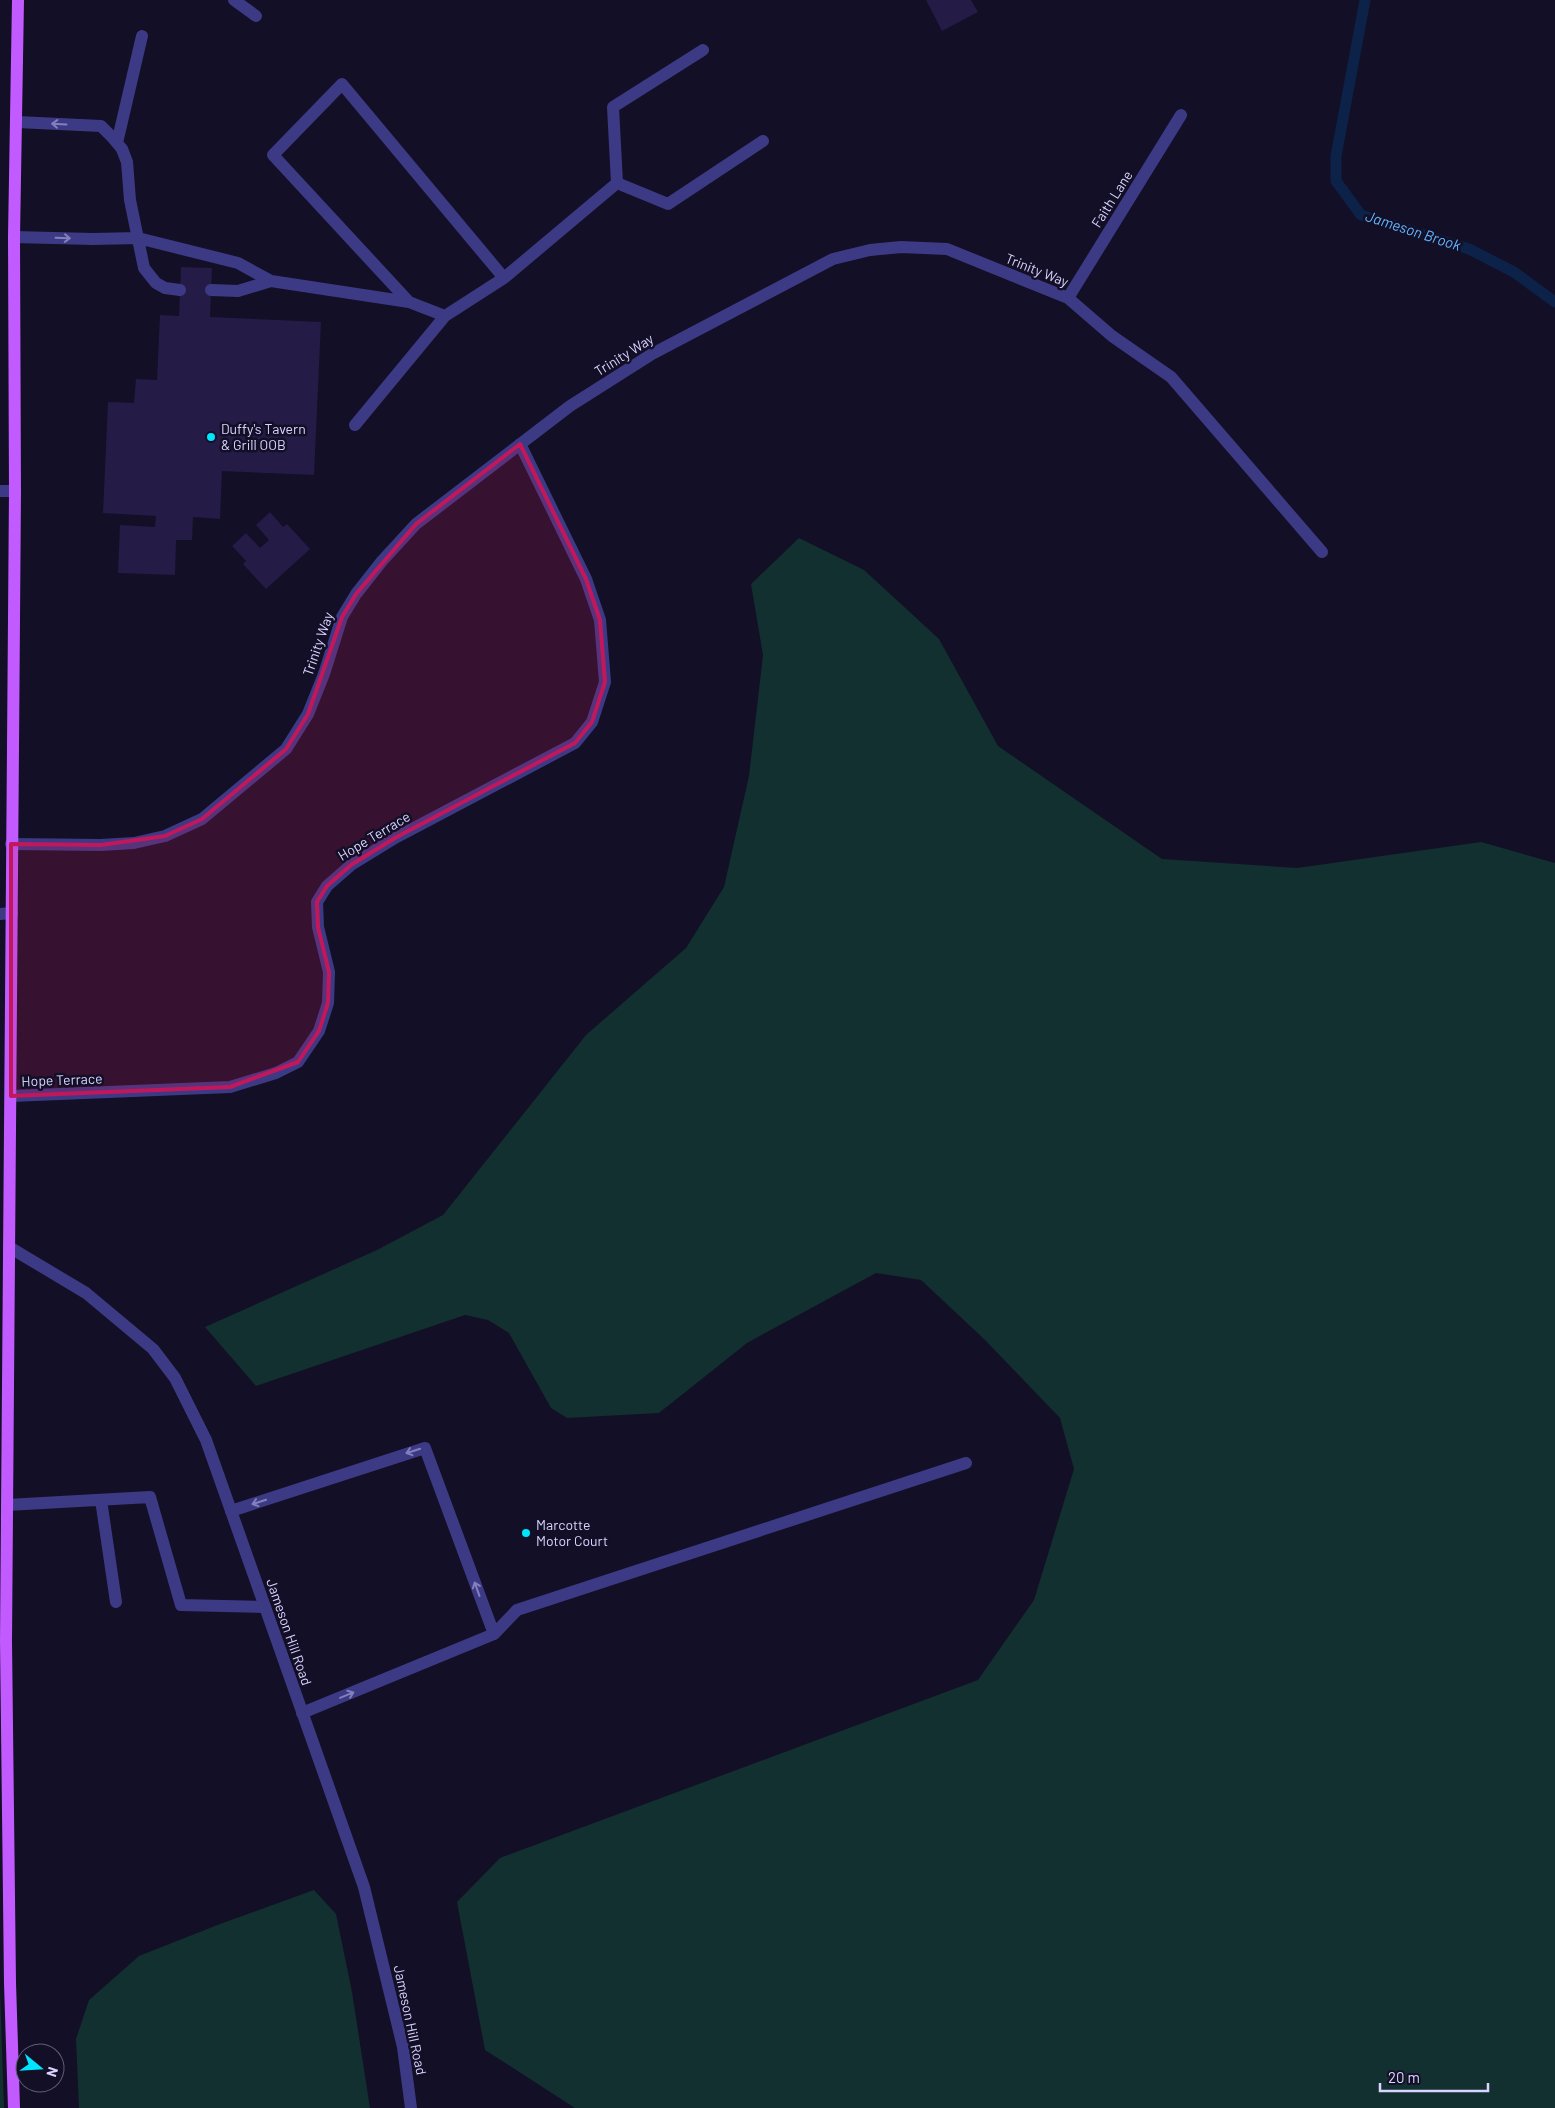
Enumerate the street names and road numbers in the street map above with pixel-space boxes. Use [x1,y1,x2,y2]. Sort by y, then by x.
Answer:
street label: Faith Lane [1087,167,1136,230]
street label: Trinity Way [1003,249,1072,290]
street label: Trinity Way [591,329,657,379]
street label: Trinity Way [299,609,337,678]
street label: Hope Terrace [335,807,413,864]
street label: Hope Terrace [21,1070,103,1089]
street label: Jameson Hill Road [263,1576,316,1687]
street label: Jameson Hill Road [391,1964,430,2076]

